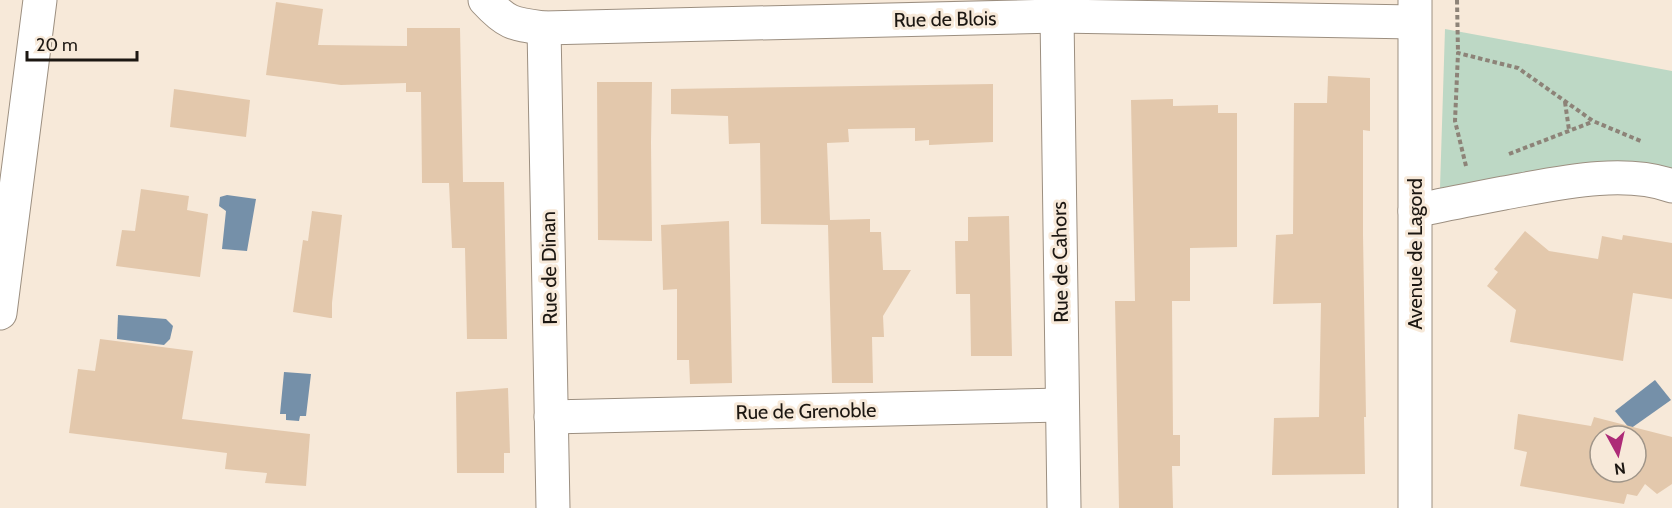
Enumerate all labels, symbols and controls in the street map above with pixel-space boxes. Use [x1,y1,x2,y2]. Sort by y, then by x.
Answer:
street label: Rue de Blois [893,6,997,32]
scale bar [27,24,136,62]
text: 20 m [36,34,78,56]
street label: Avenue de Lagord [1403,178,1427,330]
street label: Rue de Cahors [1047,201,1073,323]
street label: Rue de Dinan [536,211,562,325]
street label: Rue de Grenoble [735,398,877,424]
north arrow [1588,424,1648,484]
text: N [1613,458,1627,479]

